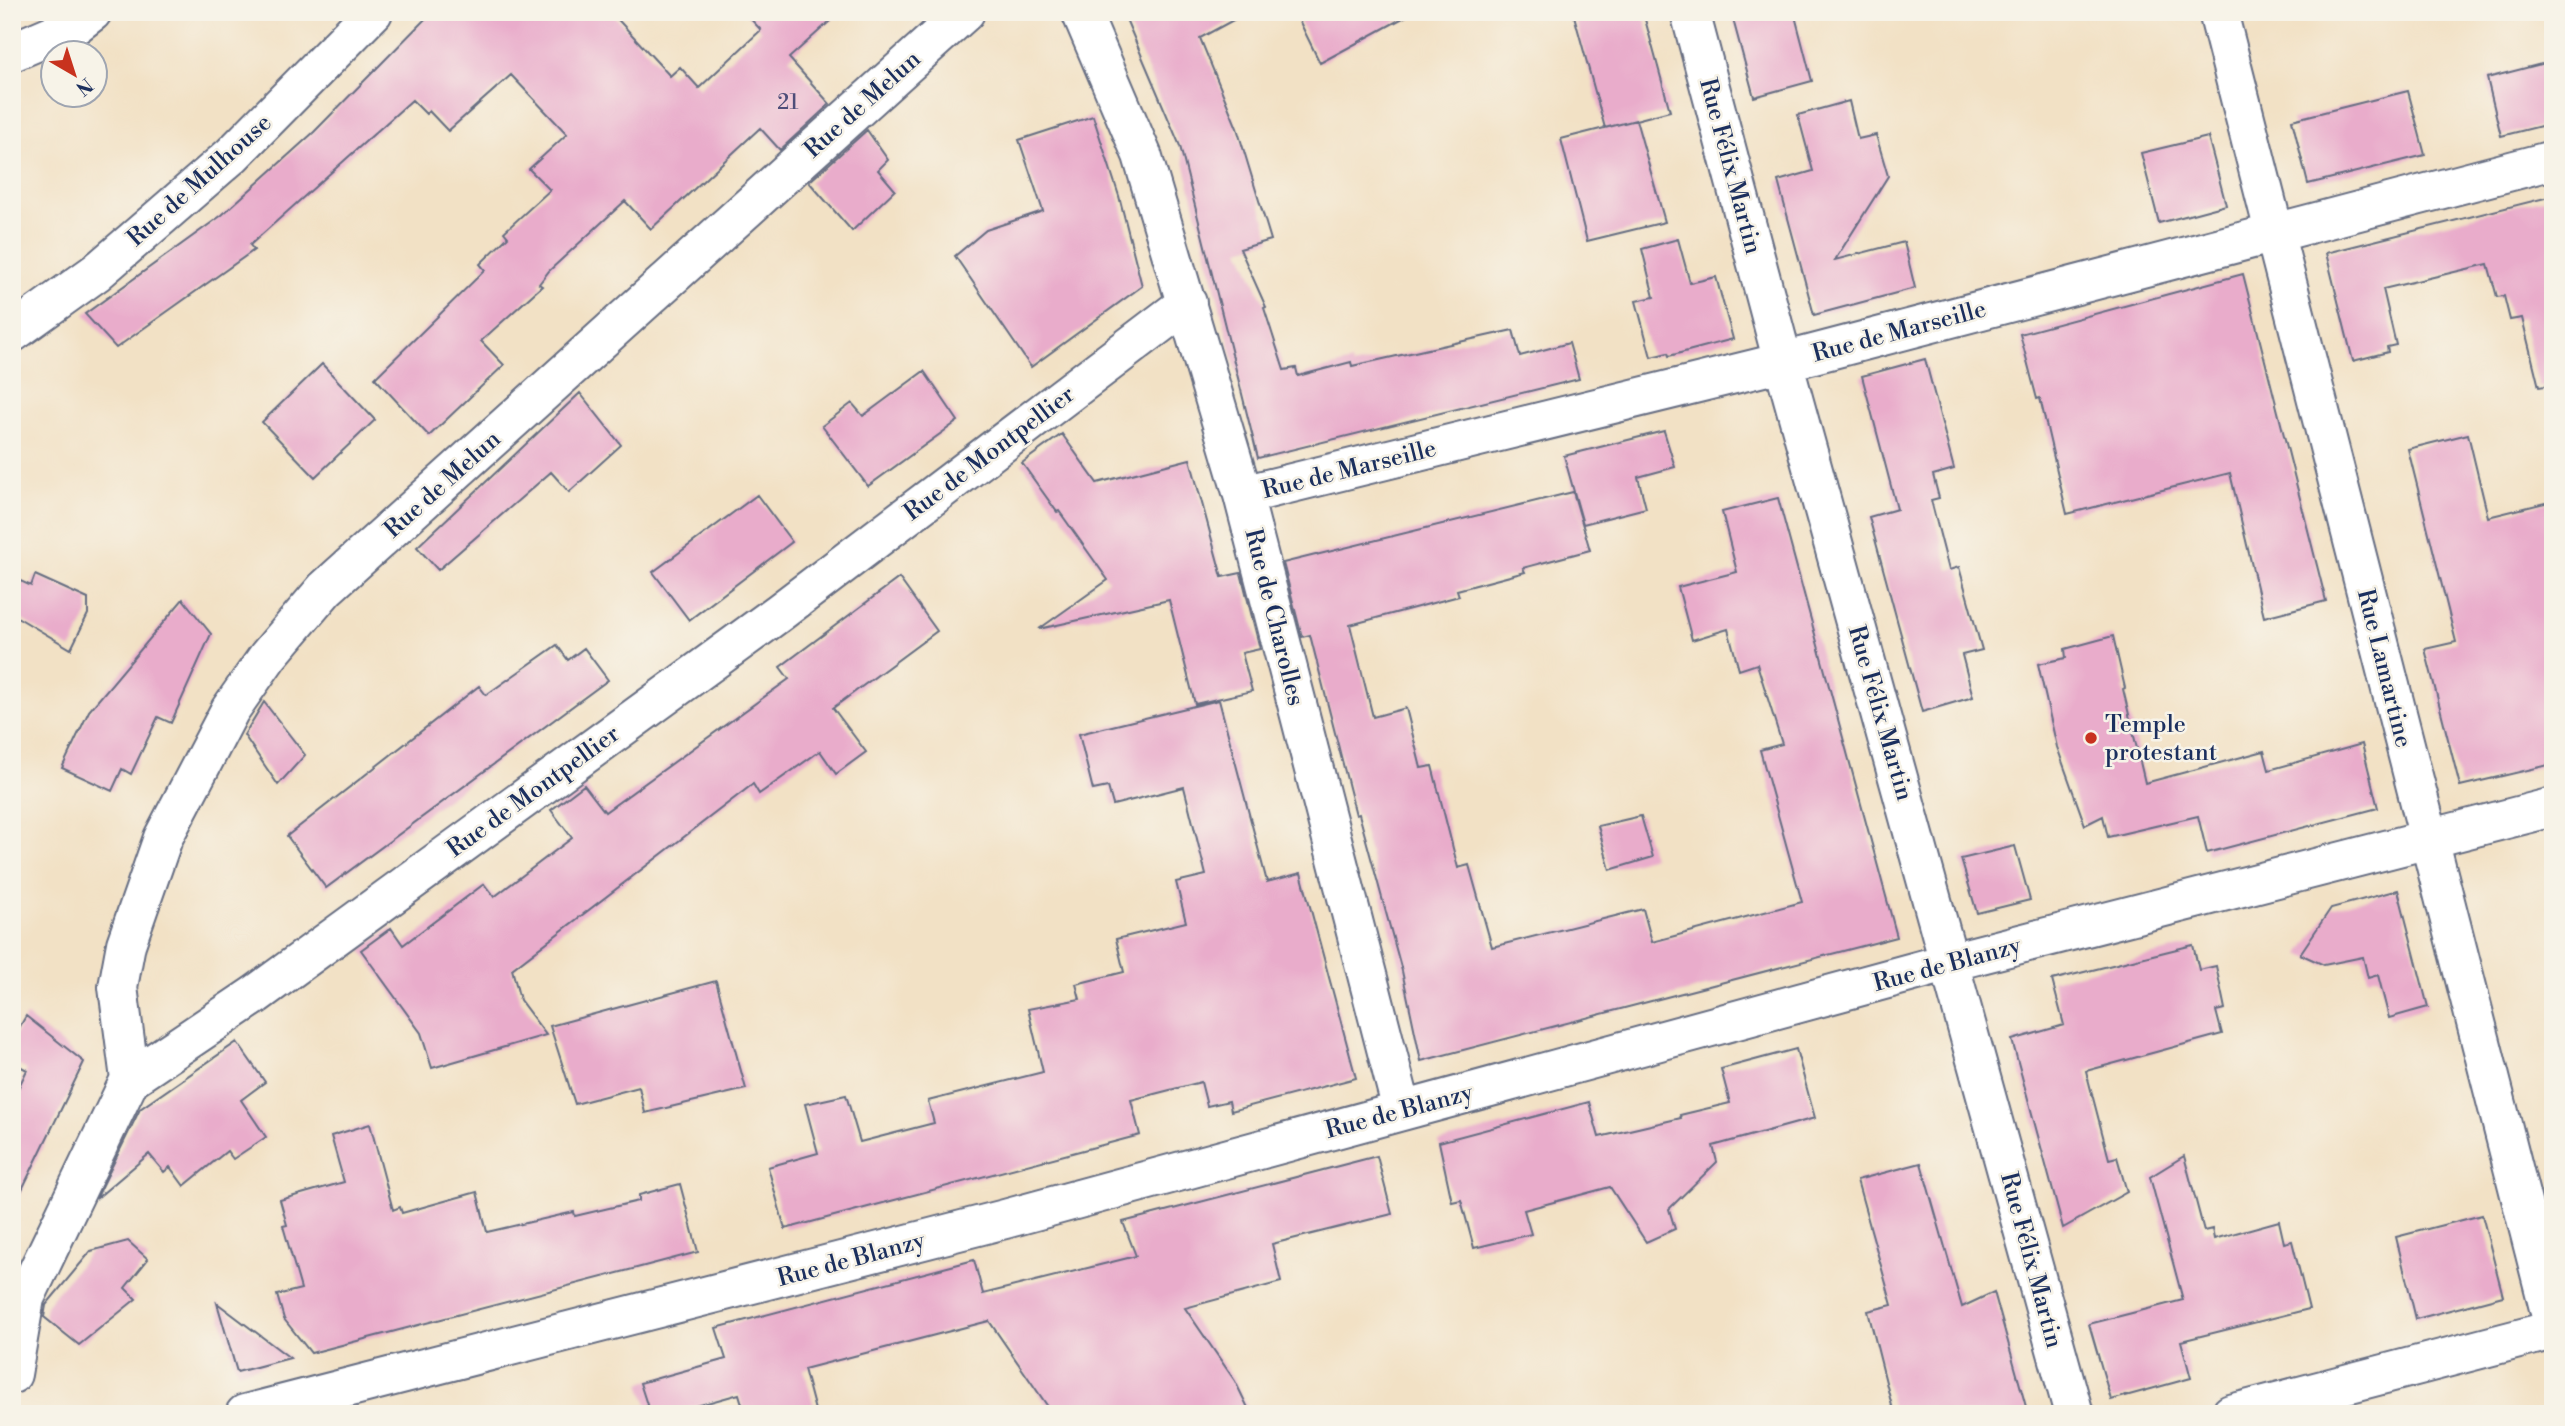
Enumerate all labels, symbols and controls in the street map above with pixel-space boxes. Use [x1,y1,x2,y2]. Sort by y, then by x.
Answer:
north arrow [38,38,108,108]
street label: Rue de Melun [798,45,927,165]
text: N [71,72,97,100]
street label: Rue Félix Martin [1692,75,1768,257]
house number: 21 [777,90,799,116]
street label: Rue de Mulhouse [121,108,278,253]
street label: Rue de Marseille [1809,294,1989,370]
street label: Rue de Montpellier [898,380,1081,528]
street label: Rue de Melun [378,425,507,545]
street label: Rue de Marseille [1259,434,1440,506]
street label: Rue de Charolles [1238,526,1311,709]
street label: Rue Lamartine [2350,586,2418,751]
street label: Rue Félix Martin [1841,622,1919,804]
place label: Temple protestant [2105,710,2218,768]
street label: Rue de Montpellier [441,719,626,865]
marker: Temple protestant [2083,730,2099,746]
street label: Rue de Blanzy [1870,931,2025,999]
street label: Rue de Blanzy [1322,1078,1477,1146]
street label: Rue Félix Martin [1993,1169,2069,1351]
street label: Rue de Blanzy [774,1226,929,1294]

